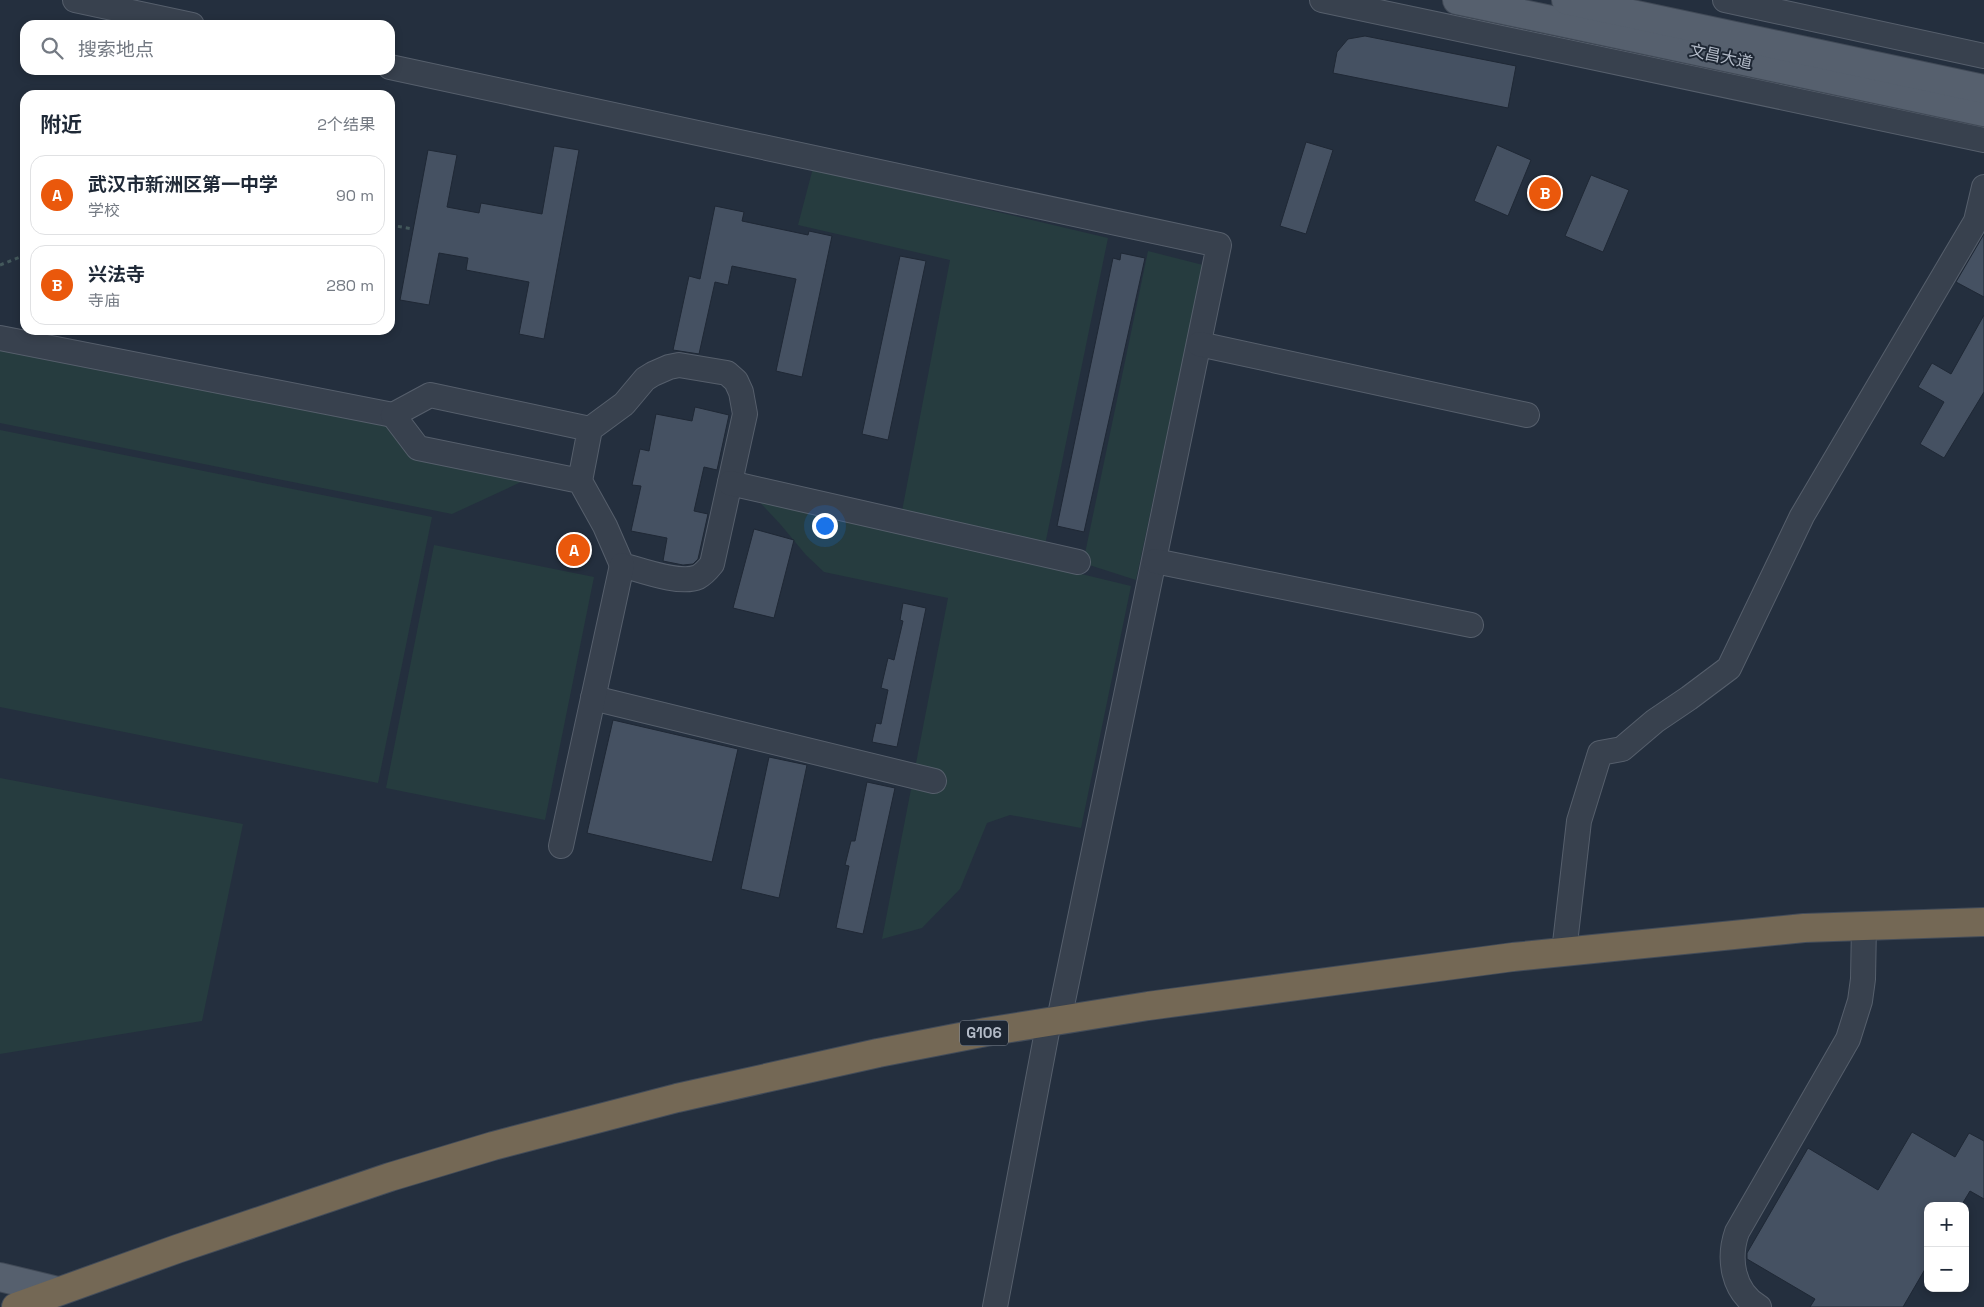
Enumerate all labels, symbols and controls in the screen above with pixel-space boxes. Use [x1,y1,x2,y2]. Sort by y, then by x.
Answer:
search box [20,20,395,75]
icon: search [38,34,66,62]
text: 搜索地点 [78,37,154,62]
street label: 文昌大道 [1687,40,1754,73]
text: 附近 [40,111,82,138]
text: 2个结果 [317,114,375,135]
text: 武汉市新洲区第一中学 [88,172,278,197]
pin: B [1529,174,1561,212]
text: A [52,185,62,206]
text: 90 m [336,185,374,206]
text: 学校 [88,200,120,221]
text: 兴法寺 [88,262,145,287]
text: B [52,275,62,296]
text: 280 m [326,275,374,296]
text: 寺庙 [88,290,120,311]
your location [812,513,838,539]
pin: A [558,531,590,569]
road number: G106 [960,1020,1008,1046]
map controls [1924,1202,1969,1292]
button: + [1924,1202,1969,1247]
button: − [1924,1247,1969,1292]

